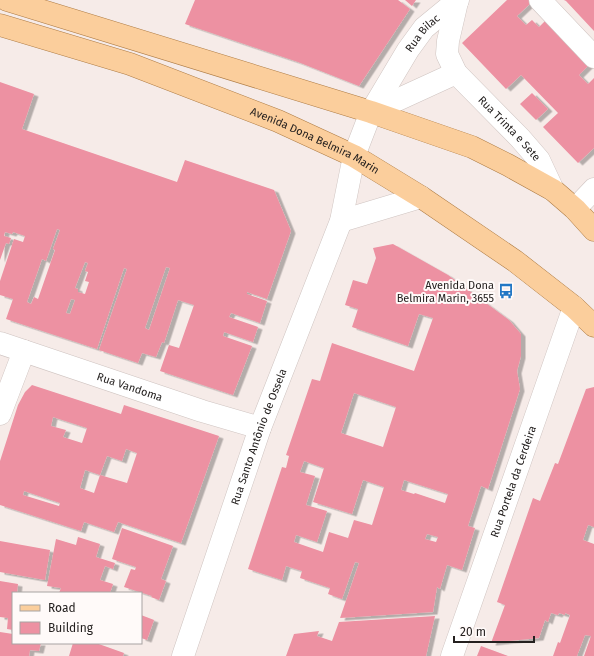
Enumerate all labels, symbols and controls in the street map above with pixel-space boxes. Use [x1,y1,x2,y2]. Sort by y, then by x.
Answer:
street label: Rua Bilac [403,12,443,55]
street label: Rua Trinta e Sete [475,93,543,164]
street label: Avenida Dona Belmira Marin [248,105,382,177]
place label: Avenida Dona Belmira Marin, 3655 [397,279,494,305]
bus stop icon: Avenida Dona Belmira Marin, 3655 [497,282,515,300]
street label: Rua Santo Antônio de Ossela [229,367,290,507]
street label: Rua Vandoma [95,370,164,404]
street label: Rua Portela da Cerdeira [488,424,539,539]
legend [12,592,142,644]
text: Road [48,601,76,615]
scale bar [454,618,534,644]
text: Building [48,621,94,635]
text: 20 m [460,625,486,639]

